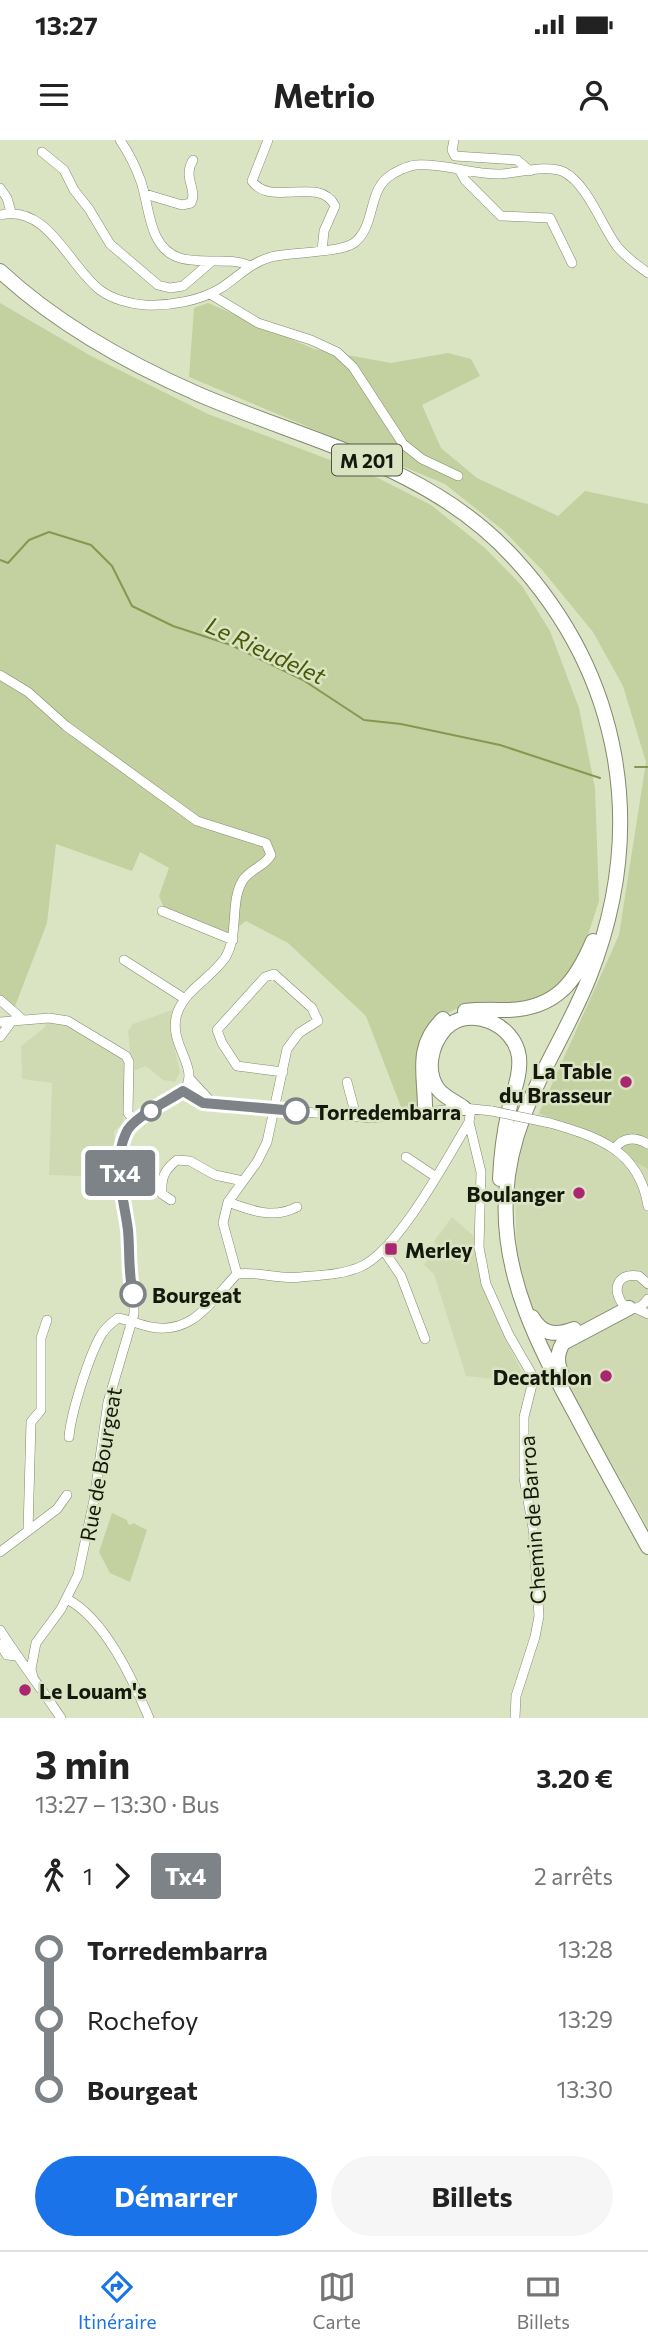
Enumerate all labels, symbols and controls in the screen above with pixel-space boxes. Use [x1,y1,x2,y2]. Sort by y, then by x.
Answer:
text: 13:27 [35,9,98,40]
text: Metrio [273,75,375,115]
icon: menu [35,76,73,114]
icon: person [575,76,613,114]
road number: M 201 [332,444,402,476]
water label: Le Rieudelet [202,610,331,690]
place label: La Table du Brasseur [499,1058,612,1107]
marker: La Table du Brasseur [618,1074,634,1090]
marker: Torredembarra [283,1098,309,1124]
place label: Torredembarra [315,1099,461,1124]
unlabelled marker [141,1101,161,1121]
line badge: Tx4 [80,1150,160,1196]
text: Tx4 [99,1158,141,1187]
place label: Boulanger [467,1181,565,1206]
marker: Boulanger [571,1185,587,1201]
place label: Merley [405,1237,473,1262]
marker: Merley [383,1241,399,1257]
marker: Bourgeat [120,1281,146,1307]
place label: Bourgeat [152,1282,242,1307]
place label: Decathlon [493,1364,592,1389]
marker: Decathlon [598,1368,614,1384]
street label: Rue de Bourgeat [74,1385,126,1543]
street label: Chemin de Barroa [514,1435,550,1605]
place label: Le Louam's [39,1678,147,1703]
marker: Le Louam's [17,1682,33,1698]
text: 3 min [35,1740,130,1787]
text: 3.20 € [536,1762,613,1793]
text: 13:27 – 13:30 · Bus [35,1790,219,1818]
icon: walk [35,1857,73,1895]
icon: forward [103,1857,141,1895]
text: Tx4 [165,1861,207,1890]
text: 1 [83,1862,93,1890]
text: 2 arrêts [534,1862,613,1890]
text: Torredembarra [87,1934,268,1965]
text: 13:28 [558,1935,613,1963]
text: Rochefoy [87,2004,199,2035]
text: 13:29 [558,2005,613,2033]
text: Bourgeat [87,2074,198,2105]
text: 13:30 [556,2075,613,2103]
button: Démarrer [35,2156,317,2236]
button: Billets [331,2156,613,2236]
tab: Itinéraire [78,2268,156,2333]
tab: Carte [313,2268,361,2333]
tab: Billets [517,2268,570,2333]

